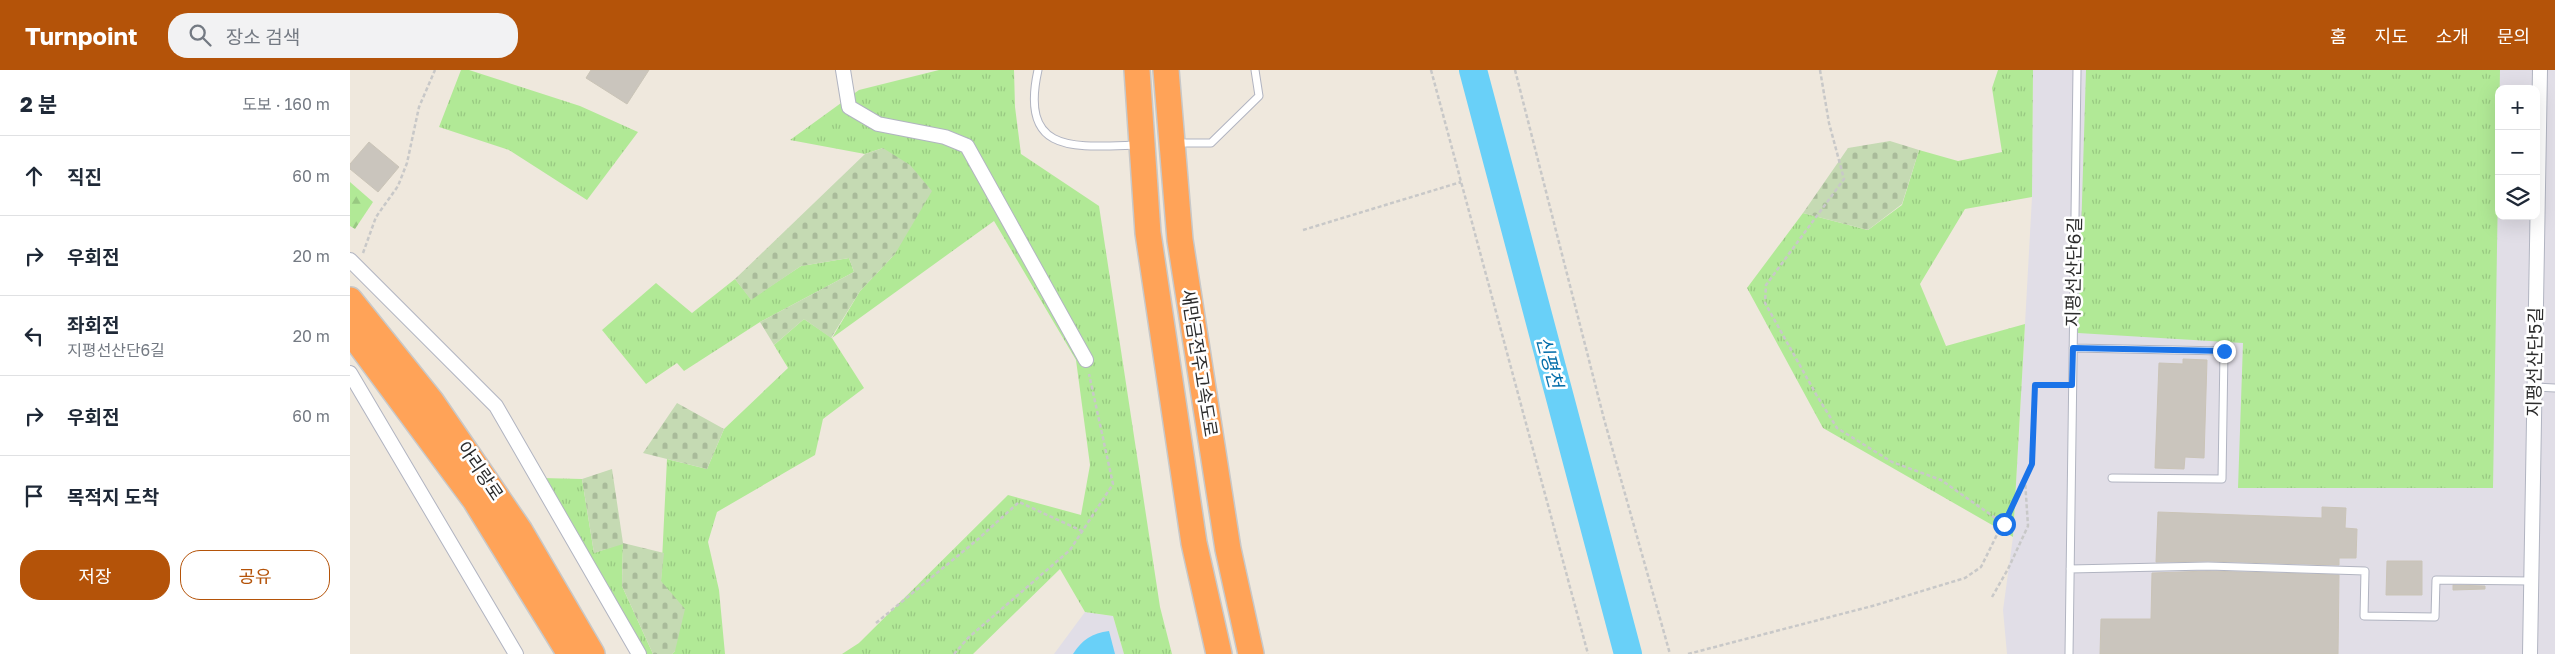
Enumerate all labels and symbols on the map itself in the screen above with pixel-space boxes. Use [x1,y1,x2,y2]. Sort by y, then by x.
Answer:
street label: 지평선산단6길 [2061,217,2085,327]
street label: 새만금전주고속도로 [1177,288,1223,438]
street label: 지평선산단5길 [2522,307,2546,417]
water label: 신평천 [1533,334,1569,392]
route end [2213,340,2236,363]
street label: 아리랑로 [453,437,508,504]
route start [1993,513,2016,536]

